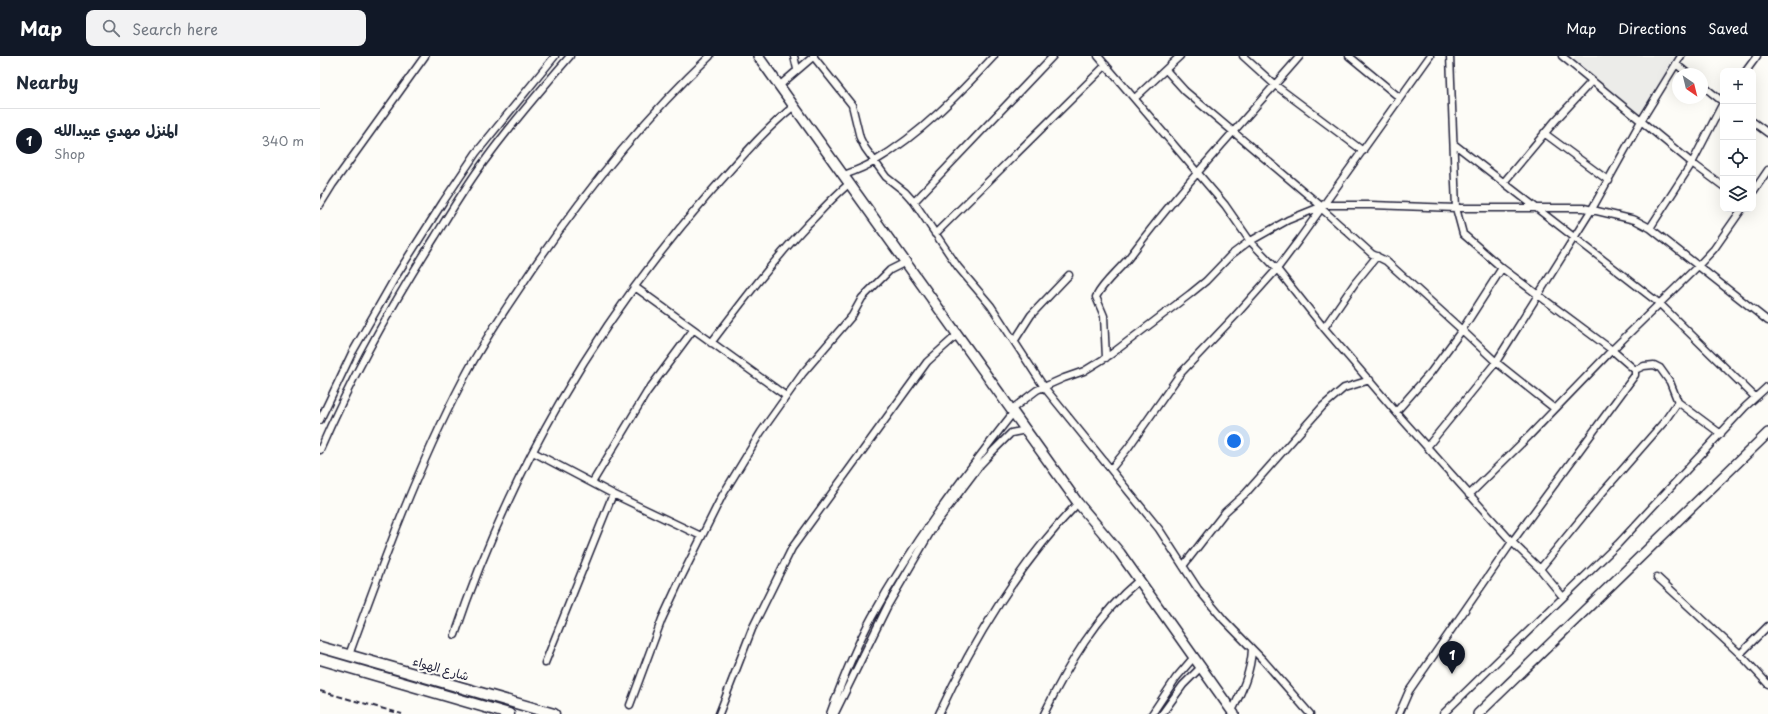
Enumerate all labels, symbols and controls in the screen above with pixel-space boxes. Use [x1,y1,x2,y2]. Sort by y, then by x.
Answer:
search box [86,10,366,46]
text: Map [20,14,62,42]
icon: search [100,17,122,39]
text: Search here [132,17,218,40]
text: Map [1566,18,1596,39]
text: Directions [1618,18,1686,39]
text: Saved [1708,18,1748,39]
north arrow [1672,68,1708,104]
map controls [1720,68,1756,212]
button: + [1720,68,1756,104]
text: Nearby [16,69,78,95]
button: − [1720,104,1756,140]
text: المنزل مهدي عبيدالله [54,118,178,141]
text: 1 [26,131,32,150]
text: 340 m [261,131,304,150]
button: locate [1720,140,1756,176]
text: Shop [54,144,85,163]
button: layers [1720,176,1756,212]
your location [1224,431,1244,451]
pin: 1 [1439,641,1465,674]
street label: شارع الهواء [411,651,471,686]

